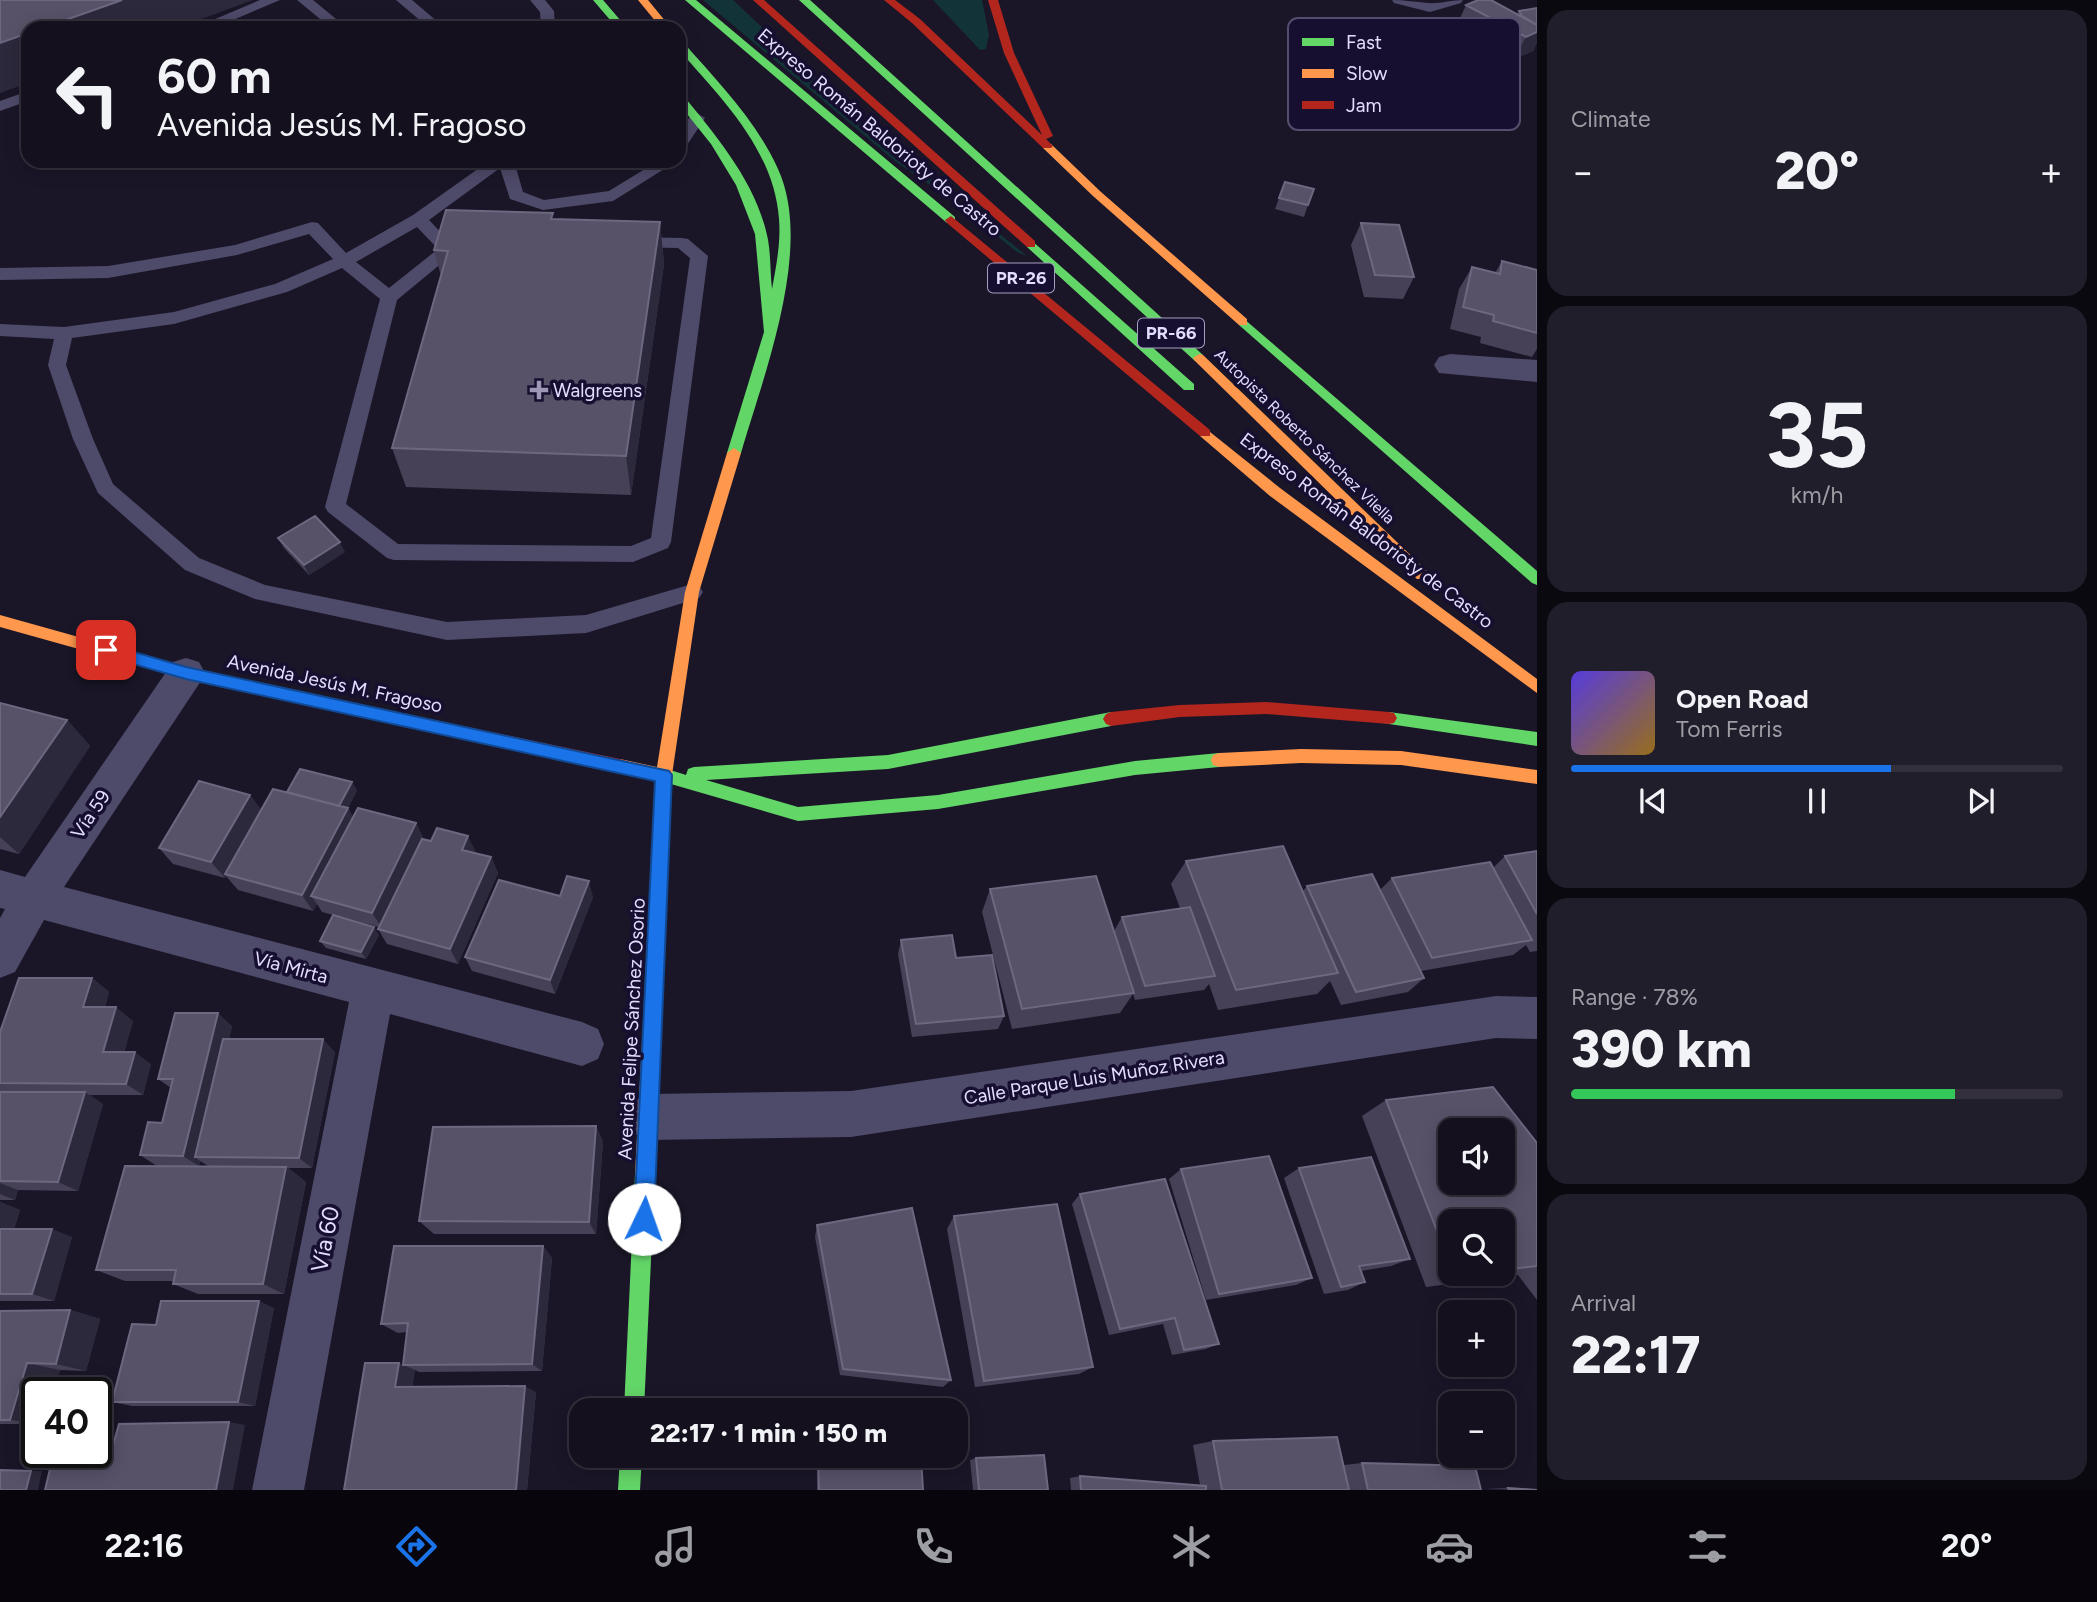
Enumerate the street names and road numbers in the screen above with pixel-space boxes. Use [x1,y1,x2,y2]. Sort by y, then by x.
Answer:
street label: Expreso Román Baldorioty de Castro [753,24,1006,241]
road number: PR-26 [988,264,1054,292]
road number: PR-66 [1138,318,1204,348]
street label: Autopista Roberto Sánchez Vilella [1211,345,1399,528]
street label: Expreso Román Baldorioty de Castro [1235,428,1498,633]
street label: Avenida Jesús M. Fragoso [225,649,445,718]
street label: Vía 59 [66,786,115,843]
street label: Avenida Felipe Sánchez Osorio [613,897,650,1161]
street label: Vía Mirta [251,947,330,988]
street label: Calle Parque Luis Muñoz Rivera [962,1046,1226,1109]
street label: Vía 60 [305,1204,345,1274]

